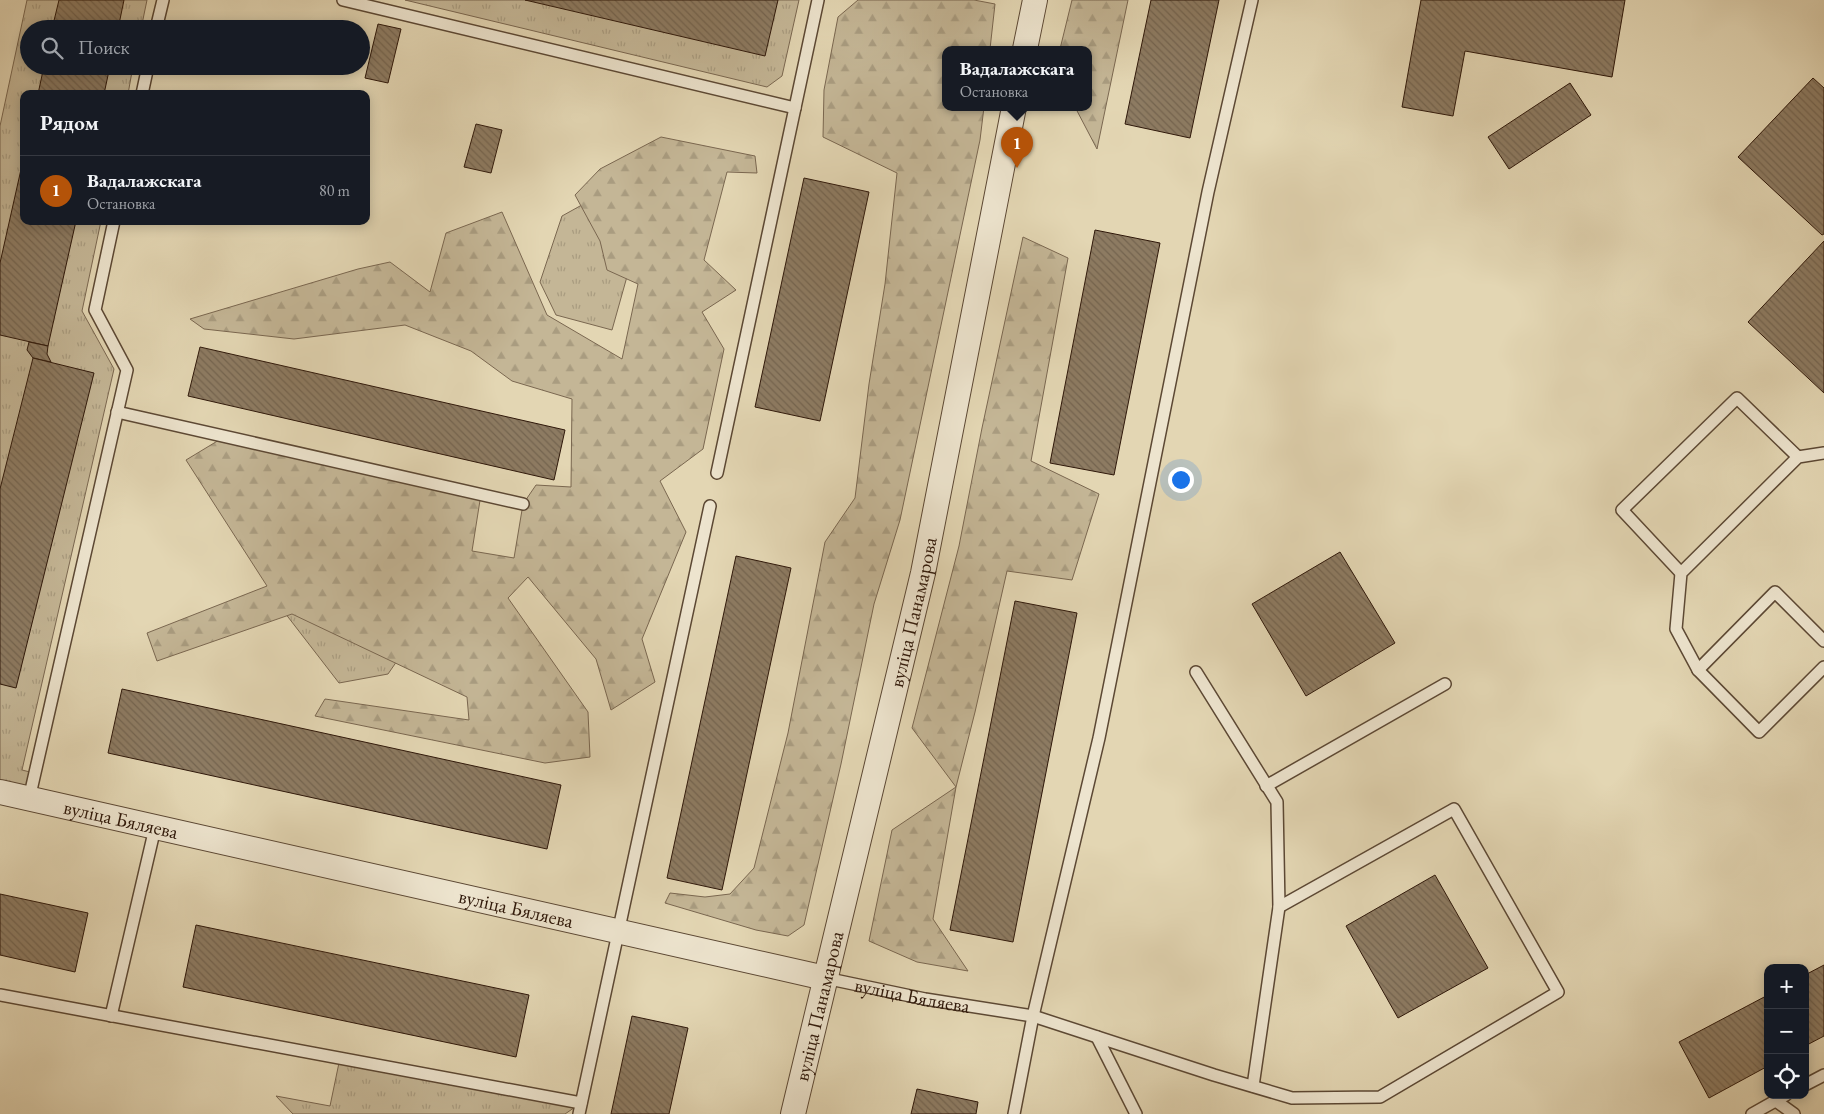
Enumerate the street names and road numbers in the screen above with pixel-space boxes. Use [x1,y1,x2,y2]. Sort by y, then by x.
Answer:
street label: вуліца Панамарова [883,535,943,690]
street label: вуліца Бяляева [61,794,181,845]
street label: вуліца Бяляева [456,883,576,934]
street label: вуліца Панамарова [788,928,850,1084]
street label: вуліца Бяляева [852,972,972,1019]

